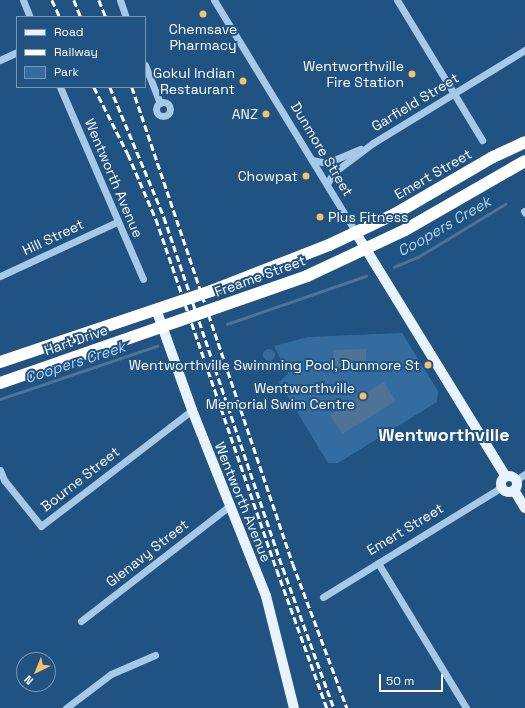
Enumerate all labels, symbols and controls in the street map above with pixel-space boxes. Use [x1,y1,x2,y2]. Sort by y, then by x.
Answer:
marker: Chemsave Pharmacy [198,9,208,19]
legend [16,16,146,88]
place label: Chemsave Pharmacy [169,21,237,54]
text: Road [54,24,83,40]
text: Railway [54,44,98,60]
place label: Wentworthville Fire Station [303,58,404,90]
text: Park [54,64,79,80]
place label: Gokul Indian Restaurant [153,65,235,98]
street label: Garfield Street [368,69,462,135]
marker: Wentworthville Fire Station [407,69,417,79]
marker: Gokul Indian Restaurant [238,76,248,86]
street label: Dunmore Street [287,99,357,199]
place label: ANZ [232,106,258,122]
marker: ANZ [261,109,271,119]
street label: Wentworth Avenue [81,116,147,240]
street label: Emert Street [391,145,475,203]
place label: Chowpat [238,168,298,184]
marker: Chowpat [301,171,311,181]
water label: Coopers Creek [394,192,494,260]
place label: Plus Fitness [328,209,408,225]
marker: Plus Fitness [315,212,325,222]
street label: Hill Street [20,215,86,259]
street label: Freame Street [212,252,308,300]
street label: Hart Drive [42,321,110,359]
water label: Coopers Creek [22,337,128,387]
place label: Wentworthville Swimming Pool, Dunmore St [128,357,420,373]
marker: Wentworthville Swimming Pool, Dunmore St [423,360,433,370]
place label: Wentworthville Memorial Swim Centre [206,380,355,412]
marker: Wentworthville Memorial Swim Centre [358,391,368,401]
district label: Wentworthville [378,424,510,446]
street label: Wentworth Avenue [211,439,275,565]
street label: Bourne Street [37,443,123,515]
street label: Emert Street [364,500,446,558]
street label: Glenavy Street [103,516,191,590]
north arrow [16,652,56,692]
scale bar [381,666,445,692]
text: N [21,672,36,688]
text: 50 m [386,673,414,689]

